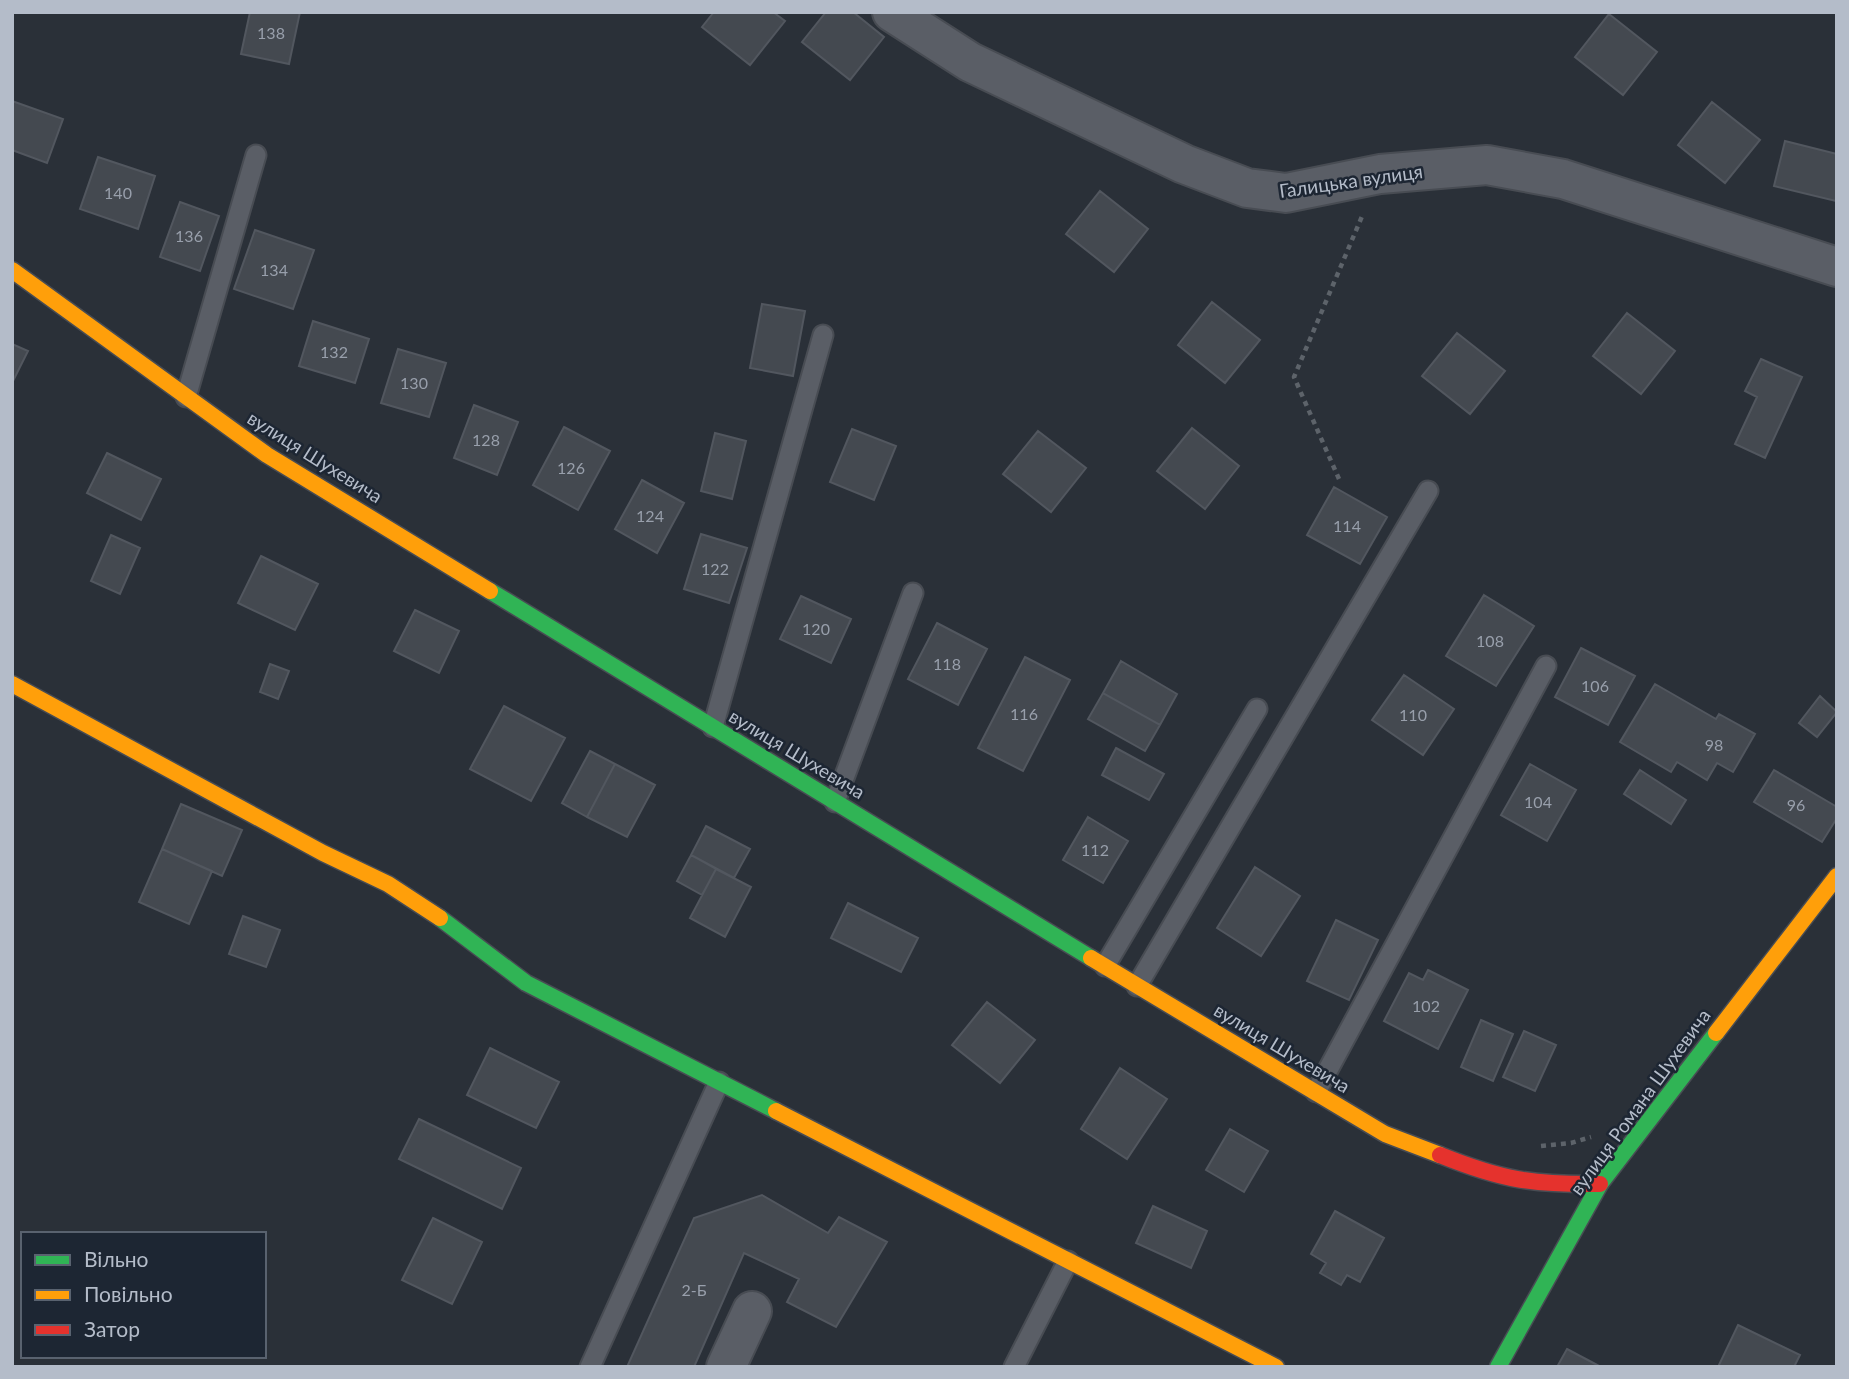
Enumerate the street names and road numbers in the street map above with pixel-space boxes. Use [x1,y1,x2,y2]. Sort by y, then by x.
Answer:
street label: Галицька вулиця [1278,159,1424,202]
street label: вулиця Шухевича [244,406,387,507]
street label: вулиця Шухевича [725,704,869,803]
street label: вулиця Шухевича [1210,998,1354,1097]
street label: вулиця Романа Шухевича [1564,1004,1715,1199]

